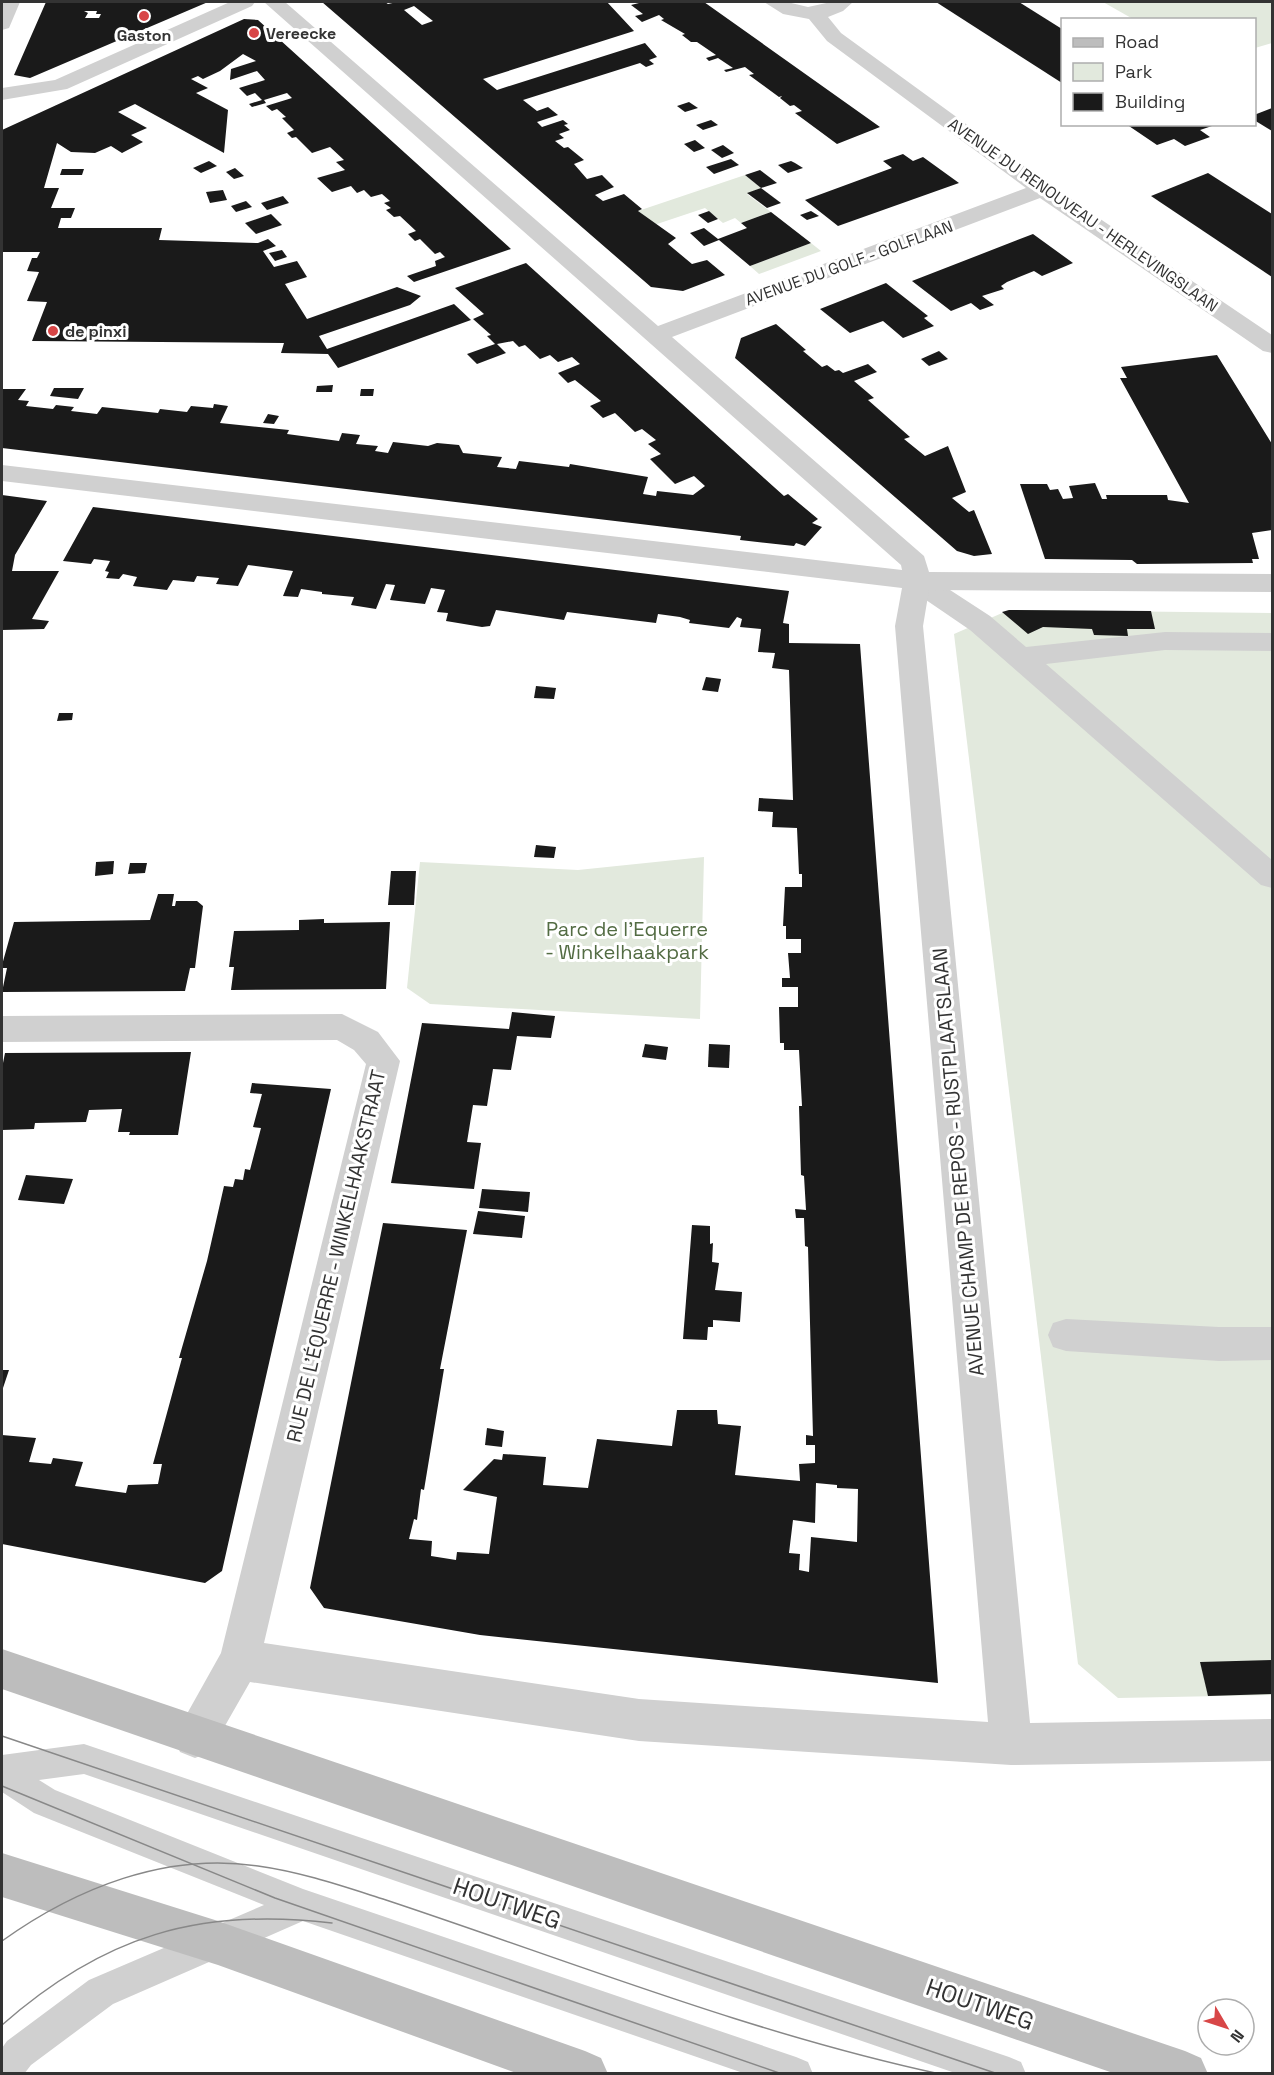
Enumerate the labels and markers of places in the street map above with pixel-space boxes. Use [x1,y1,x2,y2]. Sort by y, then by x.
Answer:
marker: Gaston [137,9,151,23]
place label: Vereecke [266,23,336,44]
place label: Gaston [117,25,171,46]
marker: Vereecke [247,26,261,40]
place label: de pinxi [65,321,127,342]
marker: de pinxi [46,324,60,338]

